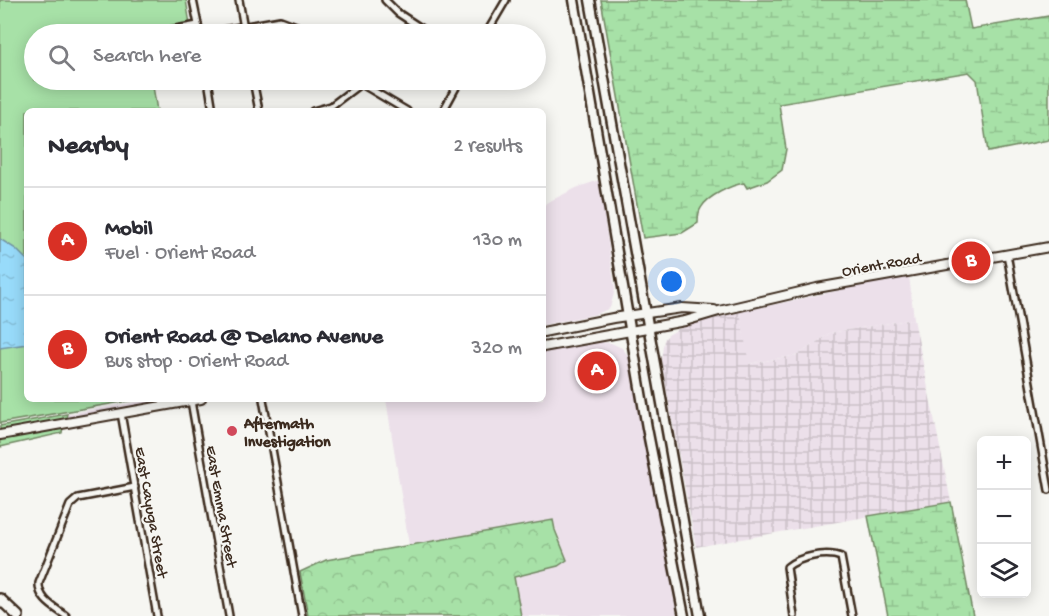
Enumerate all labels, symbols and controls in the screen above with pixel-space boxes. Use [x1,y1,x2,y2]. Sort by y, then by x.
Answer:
search box [24,24,546,90]
icon: search [45,41,78,74]
text: Search here [93,44,201,70]
text: Nearby [48,132,129,163]
text: 2 results [453,136,522,159]
text: Mobil [105,217,153,243]
text: A [62,230,73,253]
text: 130 m [473,230,522,253]
pin: B [952,238,990,284]
text: Fuel · Orient Road [105,243,255,266]
street label: Orient Road [841,250,924,283]
your location [657,267,686,296]
text: Orient Road @ Delano Avenue [105,325,383,351]
text: B [62,338,73,361]
text: 320 m [472,338,522,361]
pin: A [578,348,616,394]
text: Bus stop · Orient Road [105,351,288,374]
place label: Aftermath Investigation [243,415,331,453]
marker: Aftermath Investigation [225,424,239,438]
map controls [977,436,1031,598]
button: + [977,436,1031,490]
street label: East Emma Street [200,444,240,570]
street label: East Cayuga Street [129,446,171,581]
button: − [977,490,1031,544]
button: layers [977,544,1031,598]

